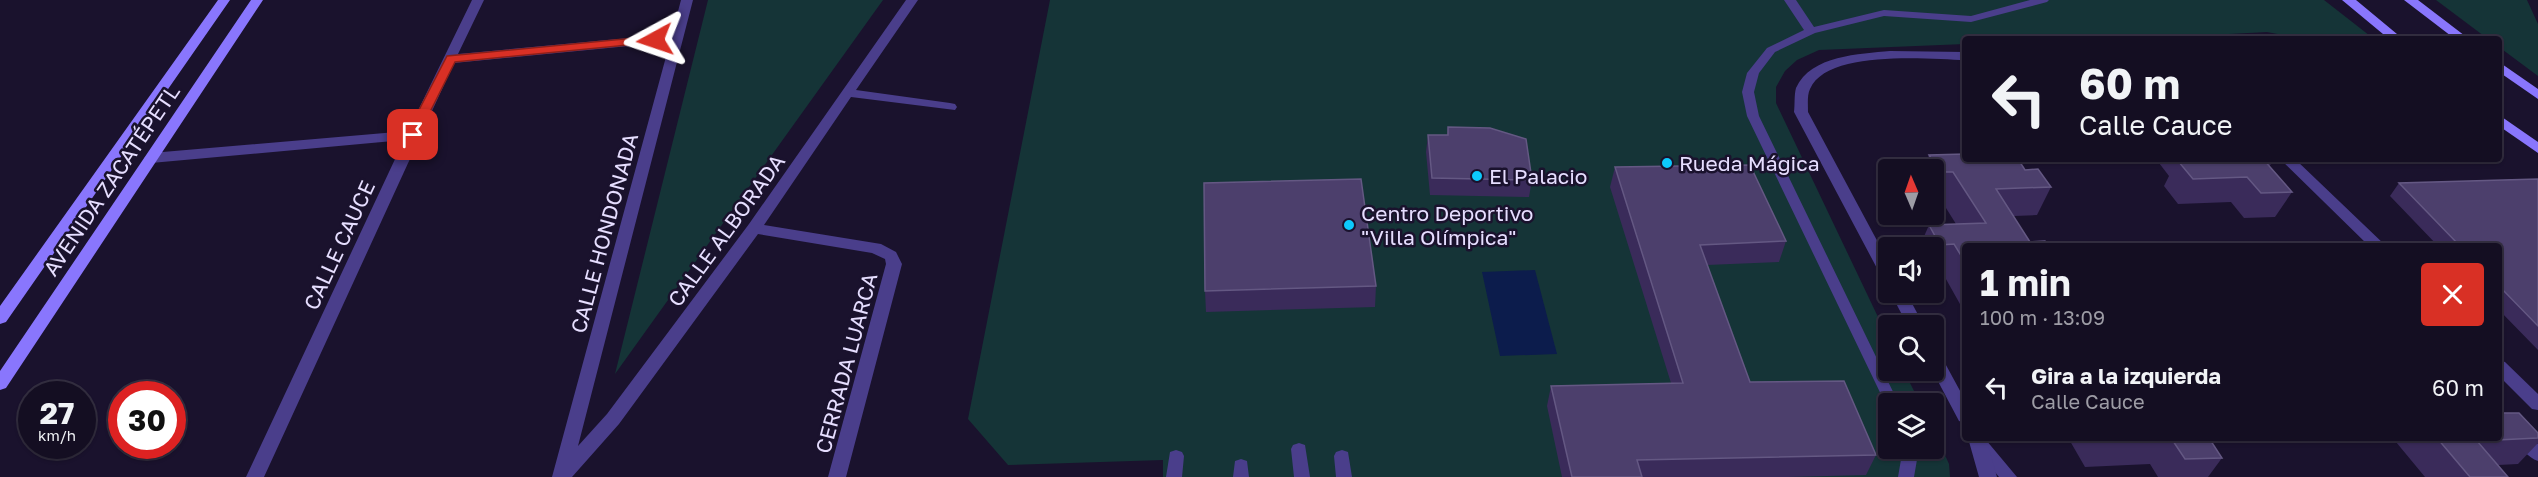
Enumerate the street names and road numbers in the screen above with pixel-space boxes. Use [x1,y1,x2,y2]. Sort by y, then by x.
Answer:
street label: AVENIDA ZACATÉPETL [37,79,185,281]
street label: CALLE HONDONADA [565,130,643,336]
street label: CALLE ALBORADA [662,149,790,311]
street label: CALLE CAUCE [298,176,380,314]
street label: CERRADA LUARCA [809,270,883,456]

